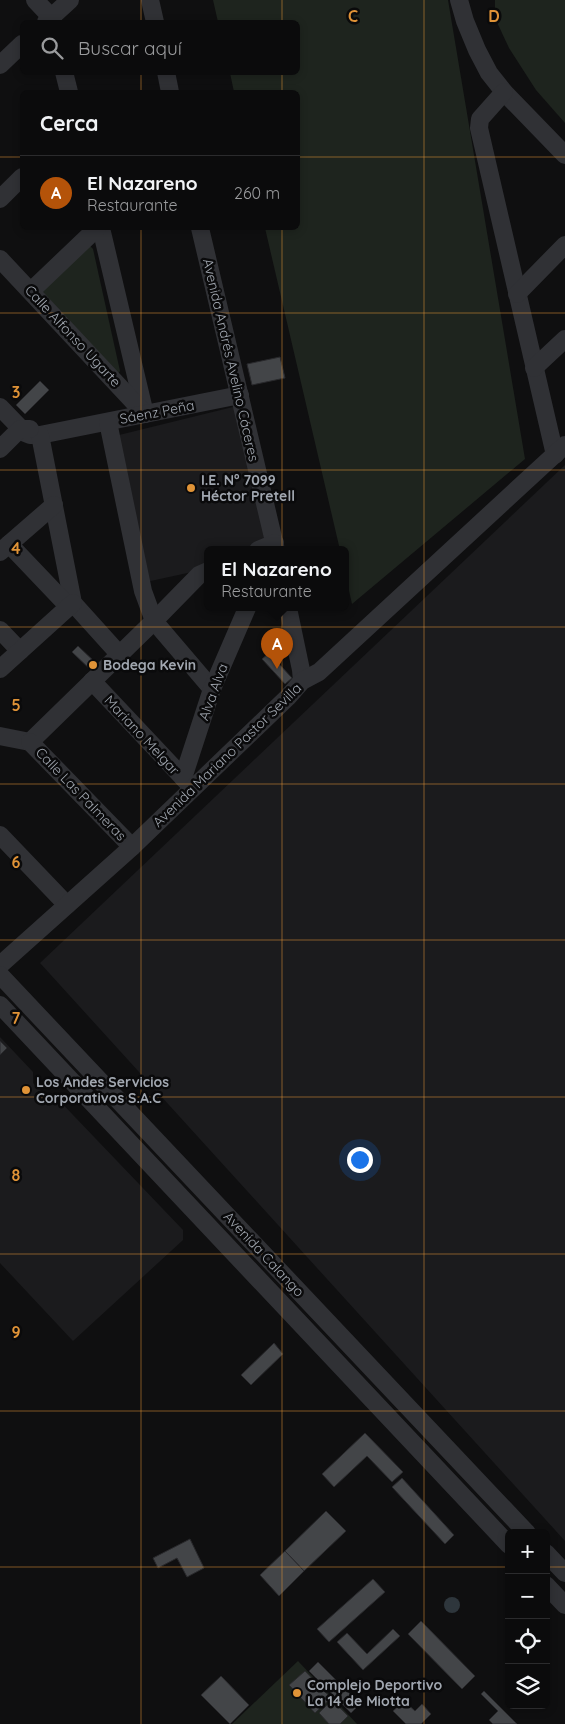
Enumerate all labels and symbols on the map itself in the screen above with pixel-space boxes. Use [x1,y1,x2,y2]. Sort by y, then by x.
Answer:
text: C [348,6,358,26]
text: D [488,6,500,26]
street label: Avenida Andrés Avelino Cáceres [199,257,263,463]
street label: Calle Alfonso Ugarte [21,281,125,391]
text: 3 [12,382,20,402]
street label: Sáenz Peña [118,396,196,428]
place label: I.E. N° 7099 Héctor Pretell [201,471,295,505]
marker: I.E. N° 7099 Héctor Pretell [185,482,197,494]
text: 4 [11,538,21,558]
pin: A [261,628,293,669]
place label: Bodega Kevin [103,656,196,674]
marker: Bodega Kevin [87,659,99,671]
street label: Alva Alva [194,661,232,723]
street label: Avenida Mariano Pastor Sevilla [149,679,305,831]
street label: Mariano Melgar [100,691,184,779]
text: 5 [11,695,21,715]
street label: Calle Las Palmeras [32,744,130,844]
text: 6 [12,852,21,872]
text: 7 [12,1008,21,1028]
place label: Los Andes Servicios Corporativos S.A.C [36,1073,169,1107]
marker: Los Andes Servicios Corporativos S.A.C [20,1084,32,1096]
your location [347,1147,373,1173]
text: 8 [12,1165,21,1185]
street label: Avenida Calango [220,1208,308,1300]
text: 9 [11,1322,21,1342]
place label: Complejo Deportivo La 14 de Miotta [307,1676,442,1710]
marker: Complejo Deportivo La 14 de Miotta [291,1687,303,1699]

